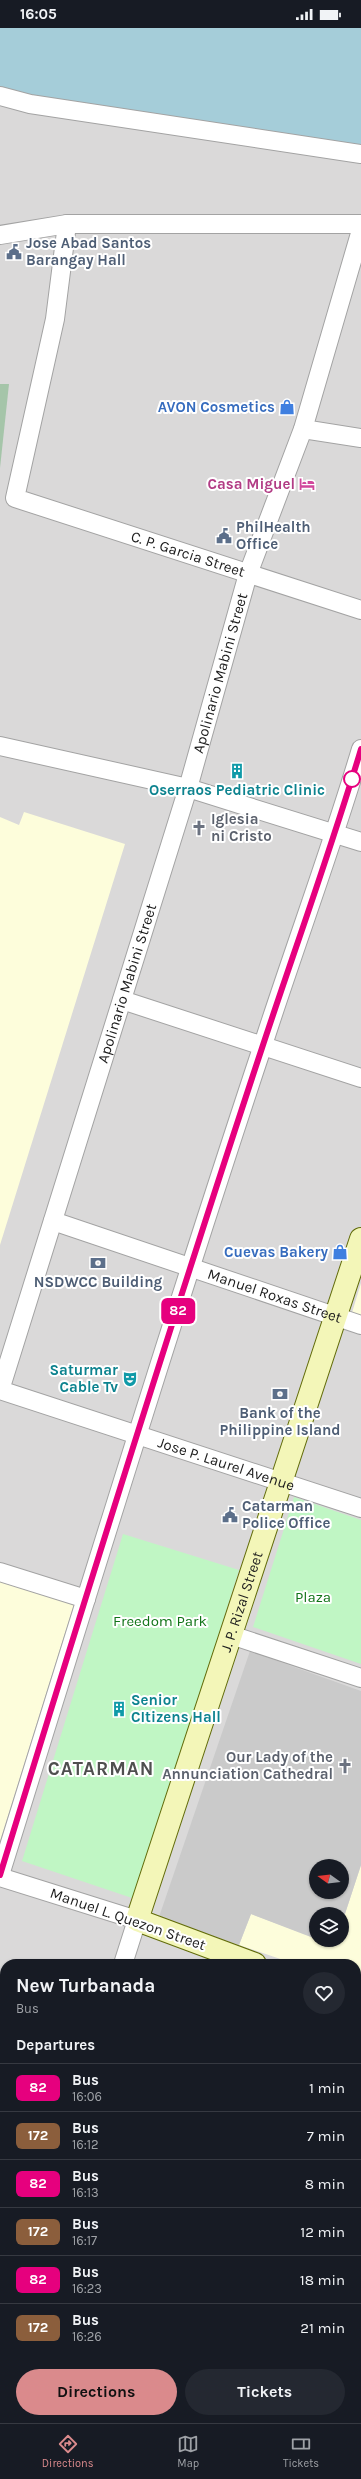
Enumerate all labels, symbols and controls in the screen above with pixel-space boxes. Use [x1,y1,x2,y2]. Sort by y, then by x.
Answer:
text: 16:05 [20,5,57,23]
place label: Jose Abad Santos Barangay Hall [26,234,151,269]
public building icon: Jose Abad Santos Barangay Hall [5,243,23,261]
place label: AVON Cosmetics [158,398,275,416]
shop icon: AVON Cosmetics [278,398,296,416]
place label: Casa Miguel [208,475,295,493]
hotel icon: Casa Miguel [298,475,316,493]
place label: PhilHealth Office [236,518,311,553]
street label: C. P. Garcia Street [129,527,248,581]
public building icon: PhilHealth Office [215,527,233,545]
street label: Apolinario Mabini Street [189,590,251,755]
building icon: Oserraos Pediatric Clinic [228,762,246,780]
unlabelled marker [343,770,361,788]
place label: Oserraos Pediatric Clinic [149,781,325,799]
place label: Iglesia ni Cristo [211,810,272,845]
church icon: Iglesia ni Cristo [190,819,208,837]
street label: Apolinario Mabini Street [94,901,160,1065]
place label: Cuevas Bakery [224,1243,328,1261]
shop icon: Cuevas Bakery [331,1243,349,1261]
bank icon: NSDWCC Building [89,1254,107,1272]
street label: Manuel Roxas Street [205,1265,345,1327]
place label: NSDWCC Building [34,1273,162,1291]
line badge: 82 [160,1298,196,1324]
text: 82 [169,1302,187,1319]
place label: Saturmar Cable Tv [50,1361,118,1396]
theatre icon: Saturmar Cable Tv [121,1370,139,1388]
bank icon: Bank of the Philippine Island [271,1385,289,1403]
place label: Bank of the Philippine Island [219,1404,341,1439]
street label: Jose P. Laurel Avenue [156,1433,297,1495]
place label: Catarman Police Office [242,1497,331,1532]
public building icon: Catarman Police Office [221,1506,239,1524]
street label: J. P. Rizal Street [217,1549,267,1654]
park label: Plaza [295,1588,331,1606]
park label: Freedom Park [113,1612,207,1630]
place label: Senior CItizens Hall [131,1691,221,1726]
building icon: Senior CItizens Hall [110,1700,128,1718]
place label: Our Lady of the Annunciation Cathedral [162,1748,333,1783]
church icon: Our Lady of the Annunciation Cathedral [336,1757,354,1775]
district label: CATARMAN [48,1758,154,1780]
north arrow [309,1859,349,1899]
map controls [309,1859,349,1947]
street label: Manuel L. Quezon Street [48,1884,209,1954]
button: layers [309,1907,349,1947]
button: heart [303,1972,345,2014]
text: New Turbanada [16,1975,155,1997]
text: Bus [16,2001,39,2016]
text: Departures [16,2036,95,2054]
text: Bus [72,2071,99,2089]
text: 82 [29,2079,47,2096]
text: 1 min [309,2079,345,2097]
text: 16:06 [72,2089,102,2104]
text: Bus [72,2119,99,2137]
text: 172 [28,2127,48,2144]
text: 7 min [307,2127,345,2145]
text: 16:12 [72,2137,99,2152]
text: Bus [72,2167,99,2185]
text: 82 [29,2175,47,2192]
text: 8 min [305,2175,345,2193]
text: 16:13 [72,2185,99,2200]
text: Bus [72,2215,99,2233]
text: 172 [28,2223,48,2240]
text: 12 min [300,2223,345,2241]
text: 16:17 [72,2233,97,2248]
text: Bus [72,2263,99,2281]
text: 82 [29,2271,47,2288]
text: 18 min [300,2271,345,2289]
text: 16:23 [72,2281,102,2296]
text: Bus [72,2311,99,2329]
text: 172 [28,2319,48,2336]
text: 21 min [300,2319,345,2337]
text: 16:26 [72,2329,102,2344]
button: Directions [16,2369,177,2415]
button: Tickets [185,2369,345,2415]
tab: Directions [42,2433,94,2470]
tab: Map [177,2433,199,2470]
tab: Tickets [283,2433,319,2470]

